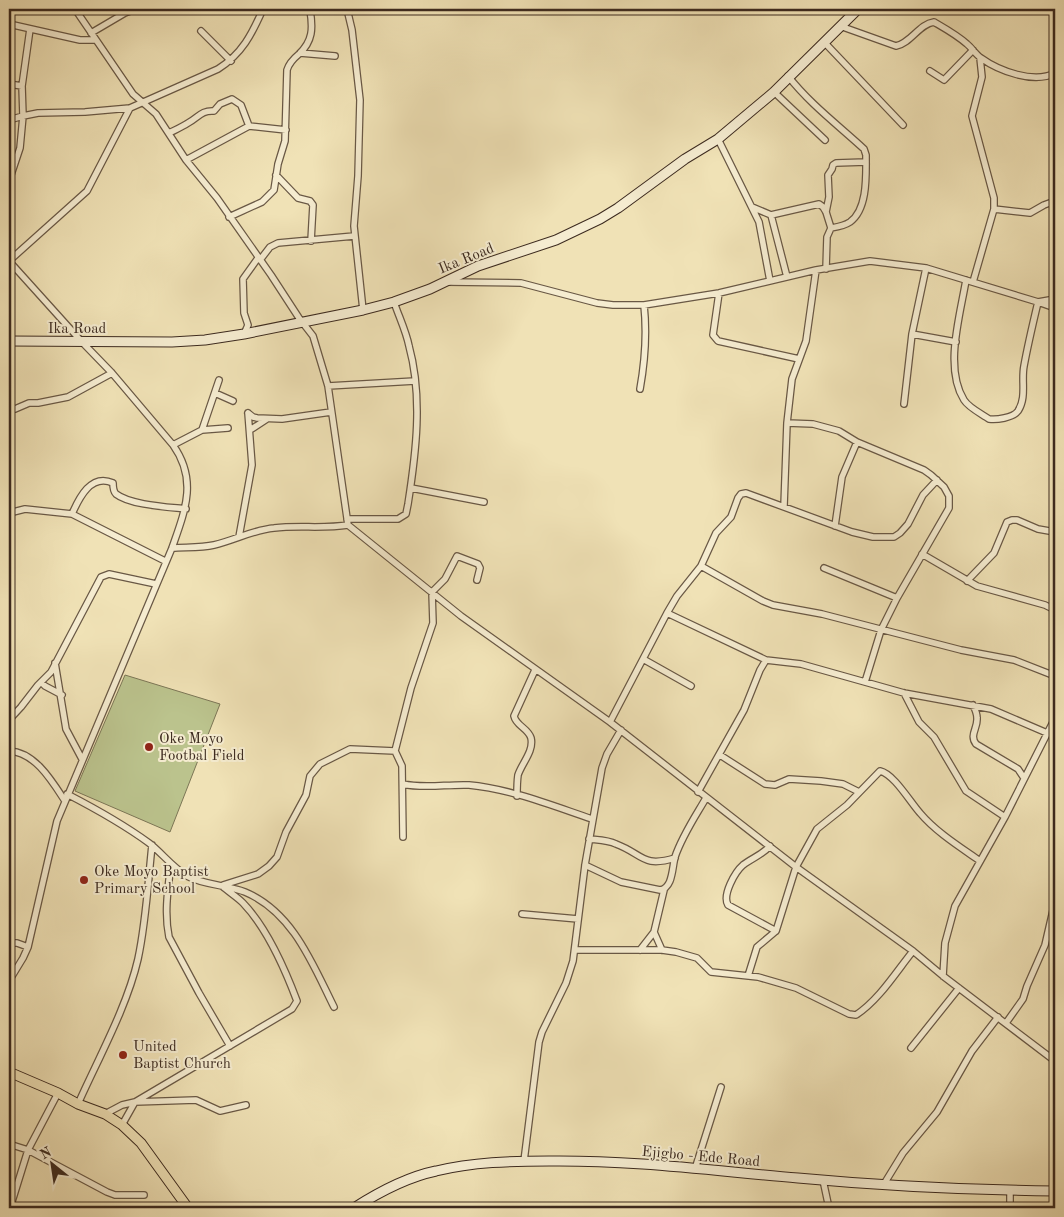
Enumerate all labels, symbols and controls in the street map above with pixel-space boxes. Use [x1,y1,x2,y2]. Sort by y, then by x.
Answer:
street label: Ika Road [437,241,497,277]
street label: Ika Road [48,322,107,337]
place label: Oke Moyo Footbal Field [159,732,245,764]
marker: Oke Moyo Footbal Field [143,741,155,753]
place label: Oke Moyo Baptist Primary School [94,865,209,897]
marker: Oke Moyo Baptist Primary School [78,874,90,886]
place label: United Baptist Church [133,1040,231,1072]
marker: United Baptist Church [117,1049,129,1061]
north arrow [28,1140,78,1190]
text: N [38,1145,54,1162]
street label: Ejigbo - Ede Road [641,1145,761,1170]

